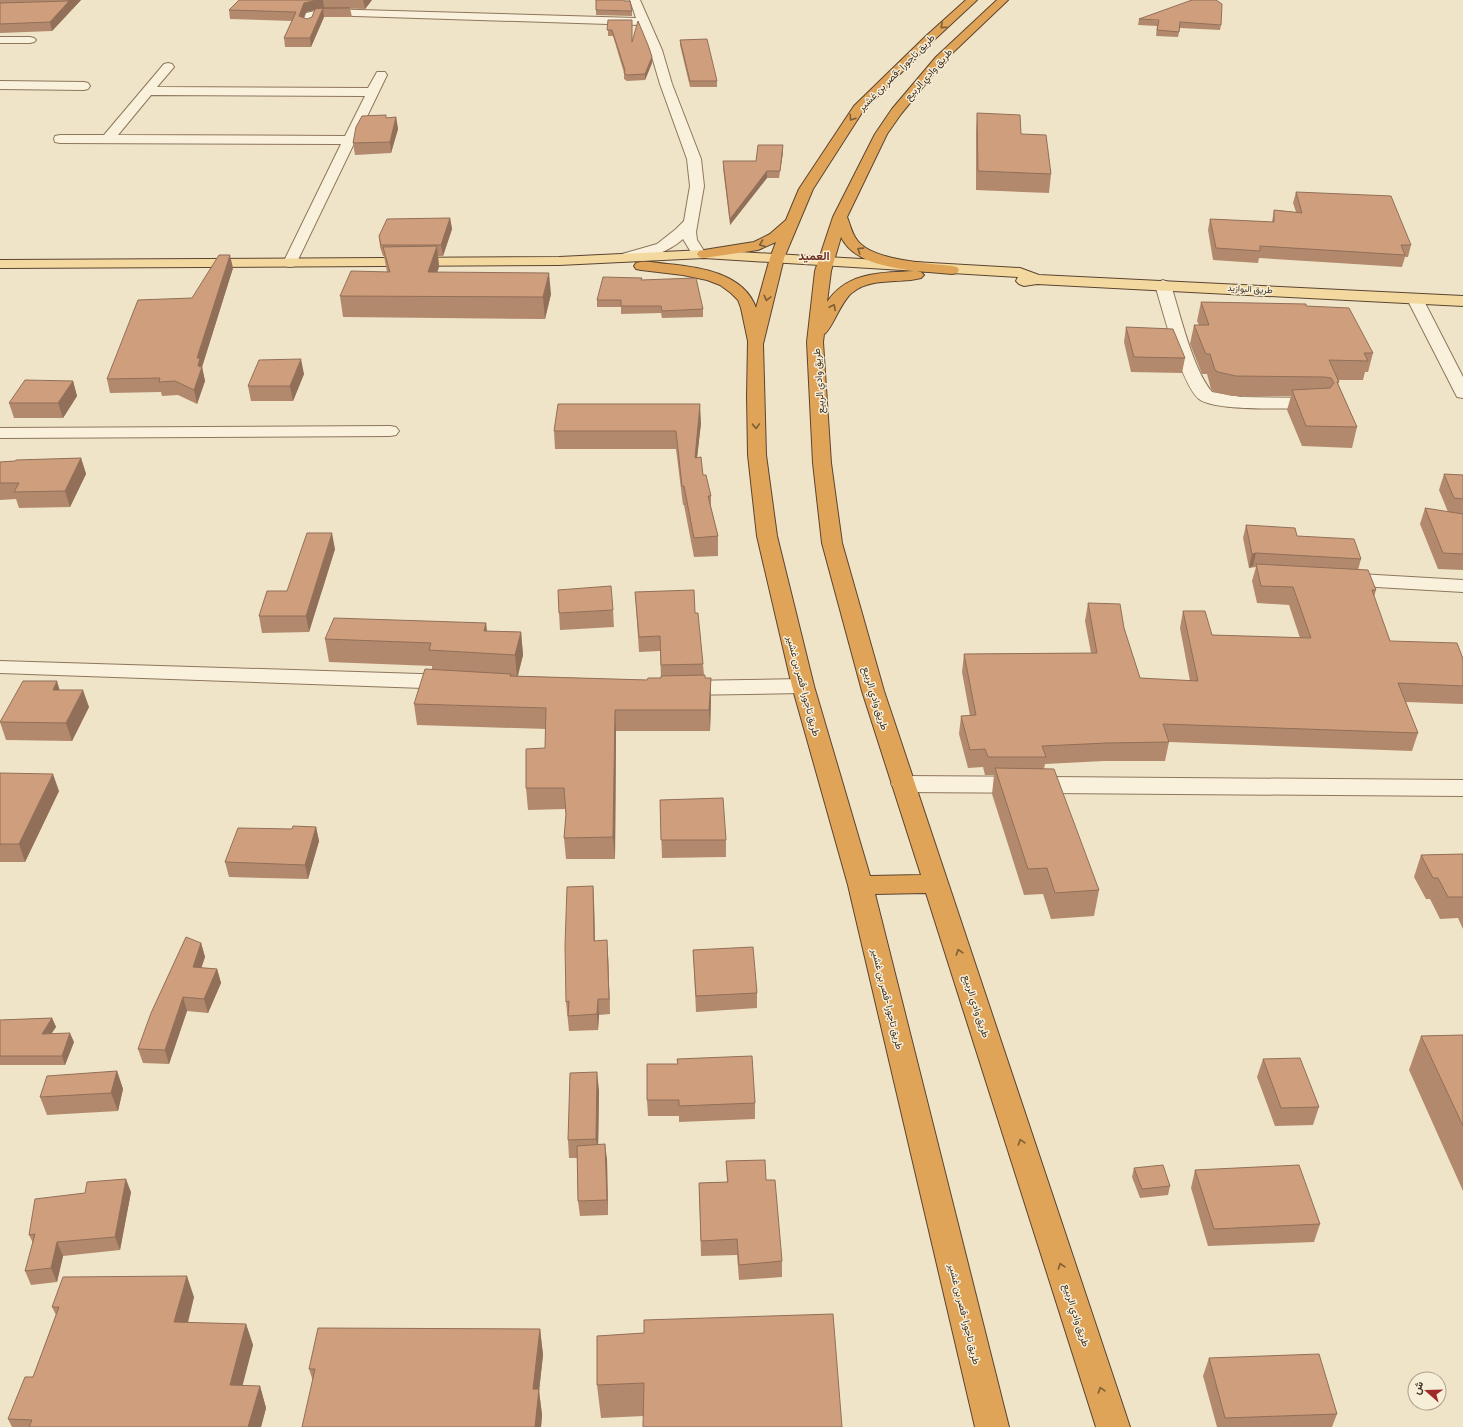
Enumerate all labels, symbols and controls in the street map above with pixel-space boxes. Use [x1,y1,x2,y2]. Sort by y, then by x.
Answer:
one-way arrow [940,21,948,28]
street label: طريق تاجورا -قصر بن غشير [853,29,938,114]
street label: طريق وادي الربيع [900,44,957,104]
one-way arrow [850,114,857,121]
one-way arrow [759,239,766,247]
district label: العميد [798,246,830,264]
one-way arrow [857,247,864,255]
street label: طريق البوازيد [1227,280,1273,296]
one-way arrow [763,294,772,301]
one-way arrow [828,304,836,311]
street label: طريق وادي الربيع [808,347,829,414]
one-way arrow [752,423,760,429]
street label: طريق تاجورا -قصر بن غشير [784,633,825,738]
street label: طريق وادي الربيع [858,664,893,733]
street label: طريق تاجورا -قصر بن غشير [868,946,908,1051]
one-way arrow [956,949,964,956]
street label: طريق وادي الربيع [958,972,995,1041]
one-way arrow [1017,1139,1026,1146]
street label: طريق تاجورا -قصر بن غشير [945,1261,985,1366]
one-way arrow [1057,1263,1066,1270]
street label: طريق وادي الربيع [1058,1281,1095,1350]
north arrow [1407,1371,1447,1411]
text: ش [1407,1378,1426,1396]
one-way arrow [1097,1387,1106,1394]

